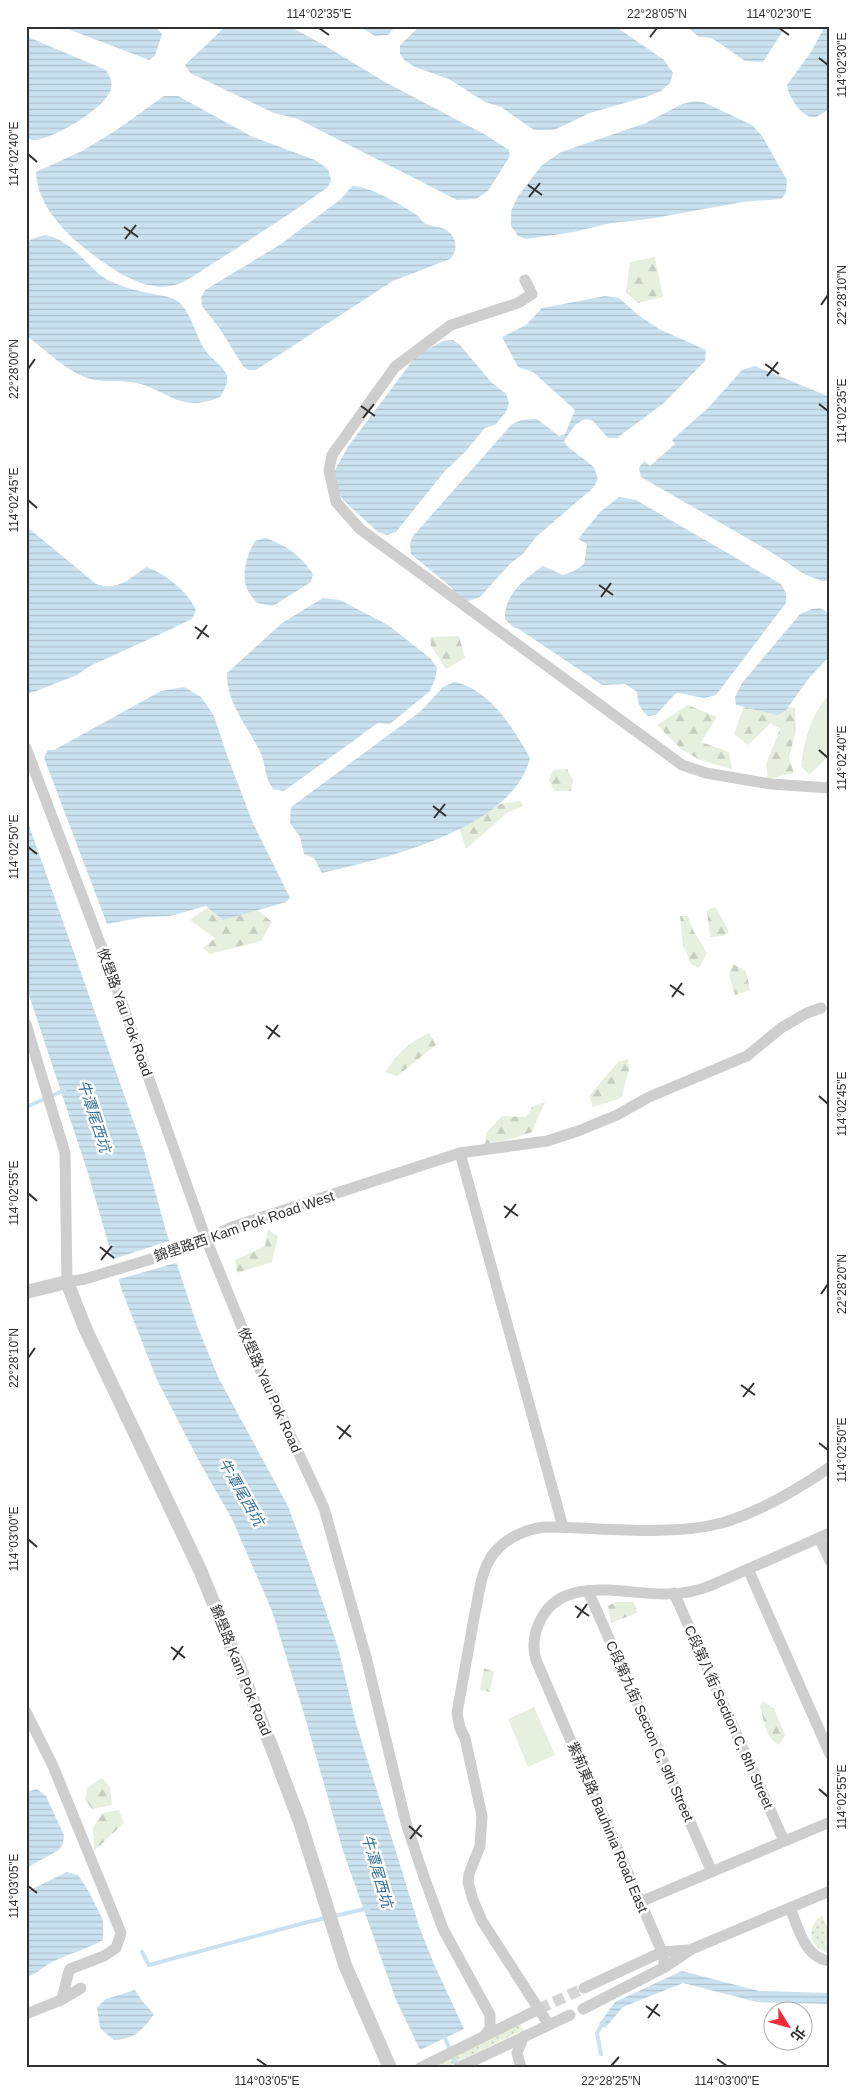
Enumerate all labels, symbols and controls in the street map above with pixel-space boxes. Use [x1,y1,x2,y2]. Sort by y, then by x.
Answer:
text: 114°02'35"E [286,7,352,21]
text: 22°28'05"N [627,7,687,21]
text: 114°02'30"E [746,7,812,21]
text: 114°02'30"E [835,32,849,98]
text: 114°02'40"E [7,121,21,187]
text: 22°28'10"N [835,265,849,325]
text: 22°28'00"N [7,339,21,399]
text: 114°02'35"E [835,378,849,444]
text: 114°02'45"E [7,467,21,533]
text: 114°02'40"E [835,725,849,791]
text: 114°02'50"E [7,814,21,880]
street label: 攸壆路 Yau Pok Road [94,946,156,1078]
text: 114°02'45"E [835,1071,849,1137]
water label: 牛潭尾西坑 [75,1078,115,1156]
text: 114°02'55"E [7,1160,21,1226]
street label: 錦壆路西 Kam Pok Road West [152,1188,336,1264]
text: 22°28'20"N [835,1254,849,1314]
street label: 攸壆路 Yau Pok Road [235,1325,305,1455]
text: 22°28'10"N [7,1328,21,1388]
text: 114°02'50"E [835,1417,849,1483]
water label: 牛潭尾西坑 [215,1455,269,1530]
text: 114°03'00"E [7,1506,21,1572]
street label: 錦壆路 Kam Pok Road [207,1602,275,1738]
street label: C段第八街 Section C, 8th Street [681,1623,777,1811]
street label: C段第九街 Secton C, 9th Street [603,1638,697,1824]
street label: 紫荊東路 Bauhinia Road East [565,1739,651,1915]
text: 114°02'55"E [835,1764,849,1830]
water label: 牛潭尾西坑 [359,1832,397,1911]
text: 114°03'05"E [7,1853,21,1919]
north arrow [764,2002,814,2052]
text: 北 [788,2023,809,2044]
text: 114°03'05"E [234,2074,300,2088]
text: 22°28'25"N [581,2074,641,2088]
text: 114°03'00"E [694,2074,760,2088]

